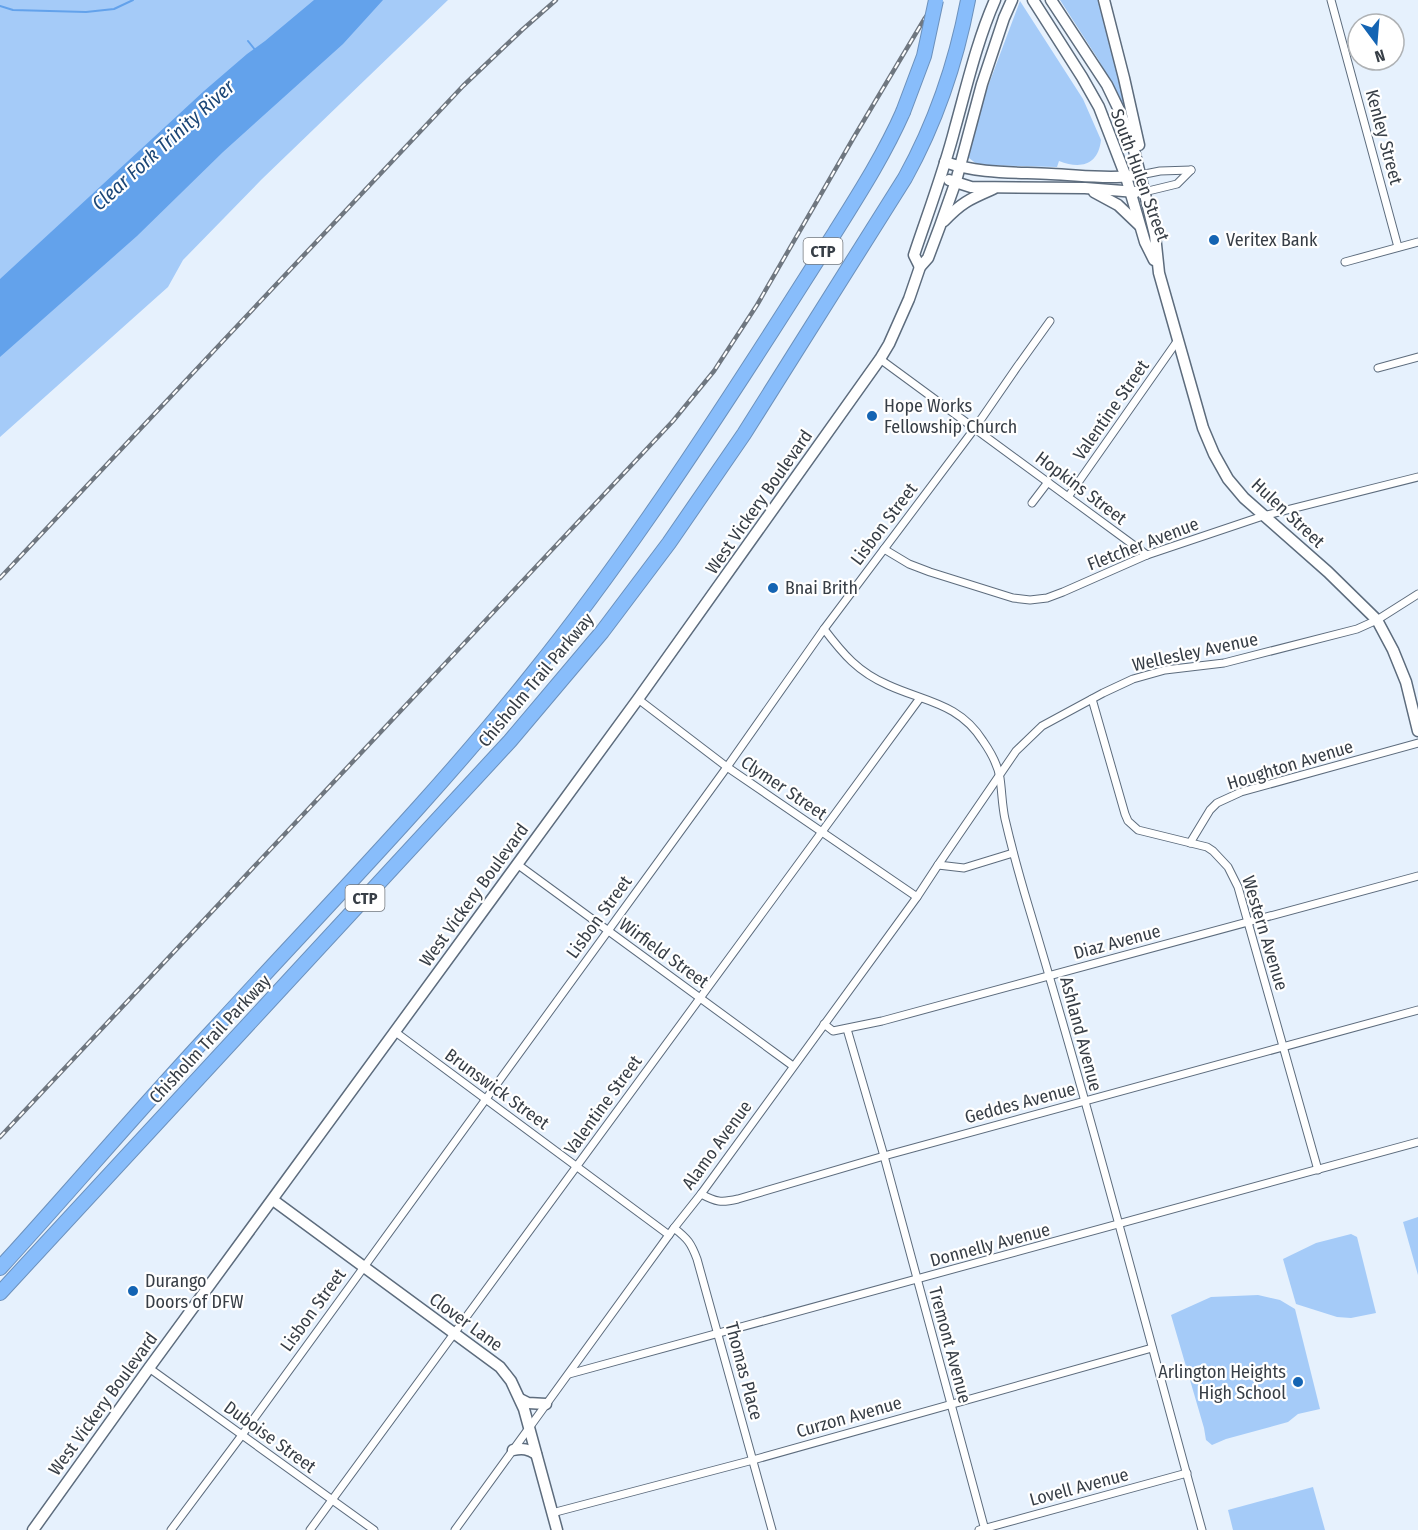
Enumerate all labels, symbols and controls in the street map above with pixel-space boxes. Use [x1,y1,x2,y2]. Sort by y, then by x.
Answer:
north arrow [1346,12,1406,72]
text: N [1373,45,1387,66]
water label: Clear Fork Trinity River [87,74,240,215]
street label: Kenley Street [1361,87,1407,187]
street label: South Hulen Street [1106,106,1174,244]
place label: Veritex Bank [1226,229,1318,251]
marker: Veritex Bank [1207,233,1221,247]
road number: CTP [804,238,842,264]
street label: Valentine Street [1068,356,1154,464]
place label: Hope Works Fellowship Church [884,395,1017,438]
marker: Hope Works Fellowship Church [865,409,879,423]
street label: West Vickery Boulevard [701,426,817,578]
street label: Hopkins Street [1031,447,1131,530]
street label: Hulen Street [1247,474,1329,552]
street label: Lisbon Street [846,478,922,569]
street label: Fletcher Avenue [1084,513,1202,575]
place label: Bnai Brith [785,577,858,599]
marker: Bnai Brith [766,581,780,595]
street label: Chisholm Trail Parkway [473,608,599,752]
street label: Wellesley Avenue [1130,628,1260,676]
street label: Houghton Avenue [1224,735,1356,795]
street label: Clymer Street [737,751,831,825]
street label: West Vickery Boulevard [415,819,533,971]
street label: Lisbon Street [562,871,637,963]
street label: Western Avenue [1237,873,1293,993]
road number: CTP [346,885,385,911]
street label: Wirfield Street [615,913,713,993]
street label: Diaz Avenue [1071,920,1163,964]
street label: Chisholm Trail Parkway [145,970,275,1108]
street label: Ashland Avenue [1055,974,1107,1094]
street label: Brunswick Street [441,1044,554,1134]
street label: Valentine Street [560,1051,646,1159]
street label: Geddes Avenue [962,1078,1078,1128]
street label: Alamo Avenue [677,1096,757,1194]
street label: Donnelly Avenue [928,1218,1053,1272]
street label: Lisbon Street [276,1264,351,1356]
place label: Durango Doors of DFW [145,1270,244,1313]
marker: Durango Doors of DFW [126,1284,140,1298]
street label: Tremont Avenue [924,1284,976,1406]
street label: Clover Lane [425,1288,507,1356]
street label: Thomas Place [720,1320,768,1423]
street label: West Vickery Boulevard [44,1328,162,1480]
place label: Arlington Heights High School [1158,1361,1286,1404]
marker: Arlington Heights High School [1291,1375,1305,1389]
street label: Curzon Avenue [794,1391,904,1443]
street label: Duboise Street [220,1396,320,1478]
street label: Lovell Avenue [1027,1463,1131,1511]

